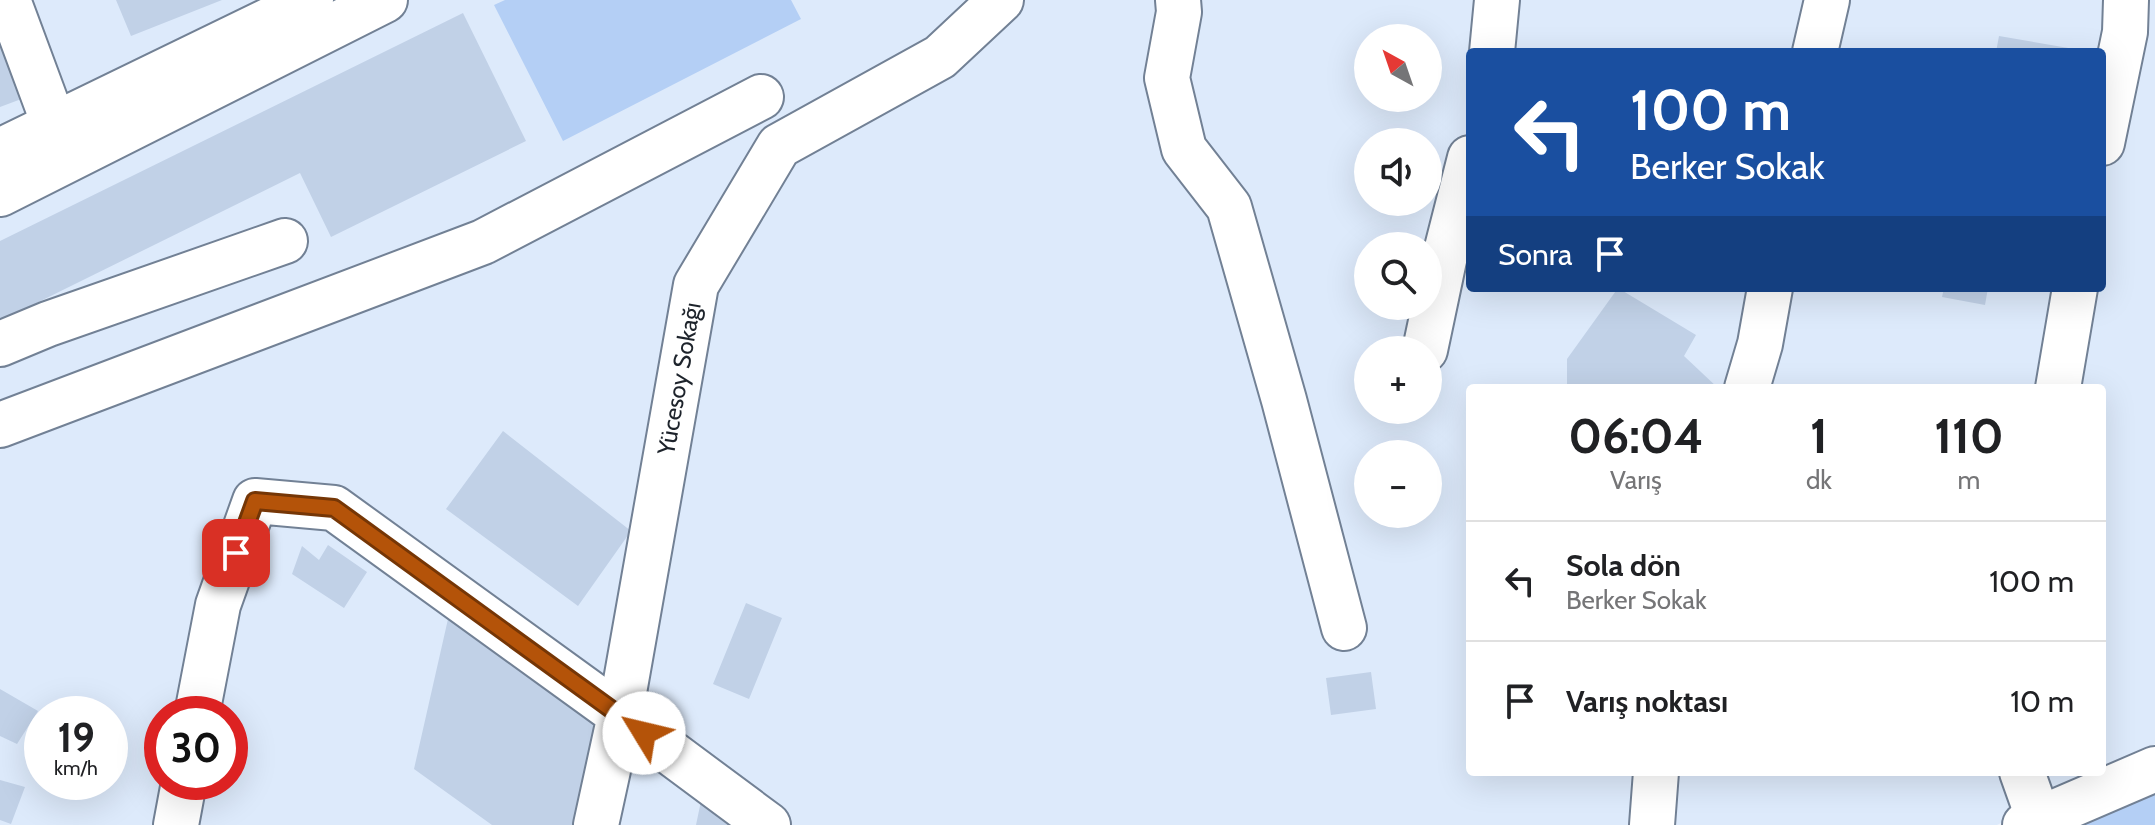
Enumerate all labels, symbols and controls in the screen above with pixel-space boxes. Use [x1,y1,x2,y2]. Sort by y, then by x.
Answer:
north arrow [1354,24,1442,112]
map controls [1354,24,1442,528]
text: 100 m [1630,76,1791,144]
icon: left [1498,80,1602,184]
button: sound [1354,128,1442,216]
text: Berker Sokak [1630,144,1825,188]
button: search [1354,232,1442,320]
icon: arrive [1588,232,1632,276]
text: Sonra [1498,236,1572,273]
street label: Yücesoy Sokağı [651,300,707,458]
button: + [1354,336,1442,424]
text: 06:04 [1568,407,1704,465]
text: 1 [1810,407,1828,465]
text: 110 [1934,407,2004,465]
button: − [1354,440,1442,528]
text: Varış [1610,464,1662,496]
text: dk [1806,464,1832,496]
text: m [1958,464,1980,496]
pin [202,519,270,587]
icon: arrive [214,531,258,575]
text: Sola dön [1566,547,1681,584]
icon: left [1498,559,1542,603]
text: 100 m [1989,563,2074,600]
text: Berker Sokak [1566,584,1707,616]
icon: arrive [1498,679,1542,723]
text: Varış noktası [1566,683,1728,720]
text: 10 m [2010,683,2074,720]
position arrow [602,691,686,775]
speed limit sign: 30 [144,696,248,800]
text: 19 [57,713,95,762]
text: km/h [54,756,98,780]

